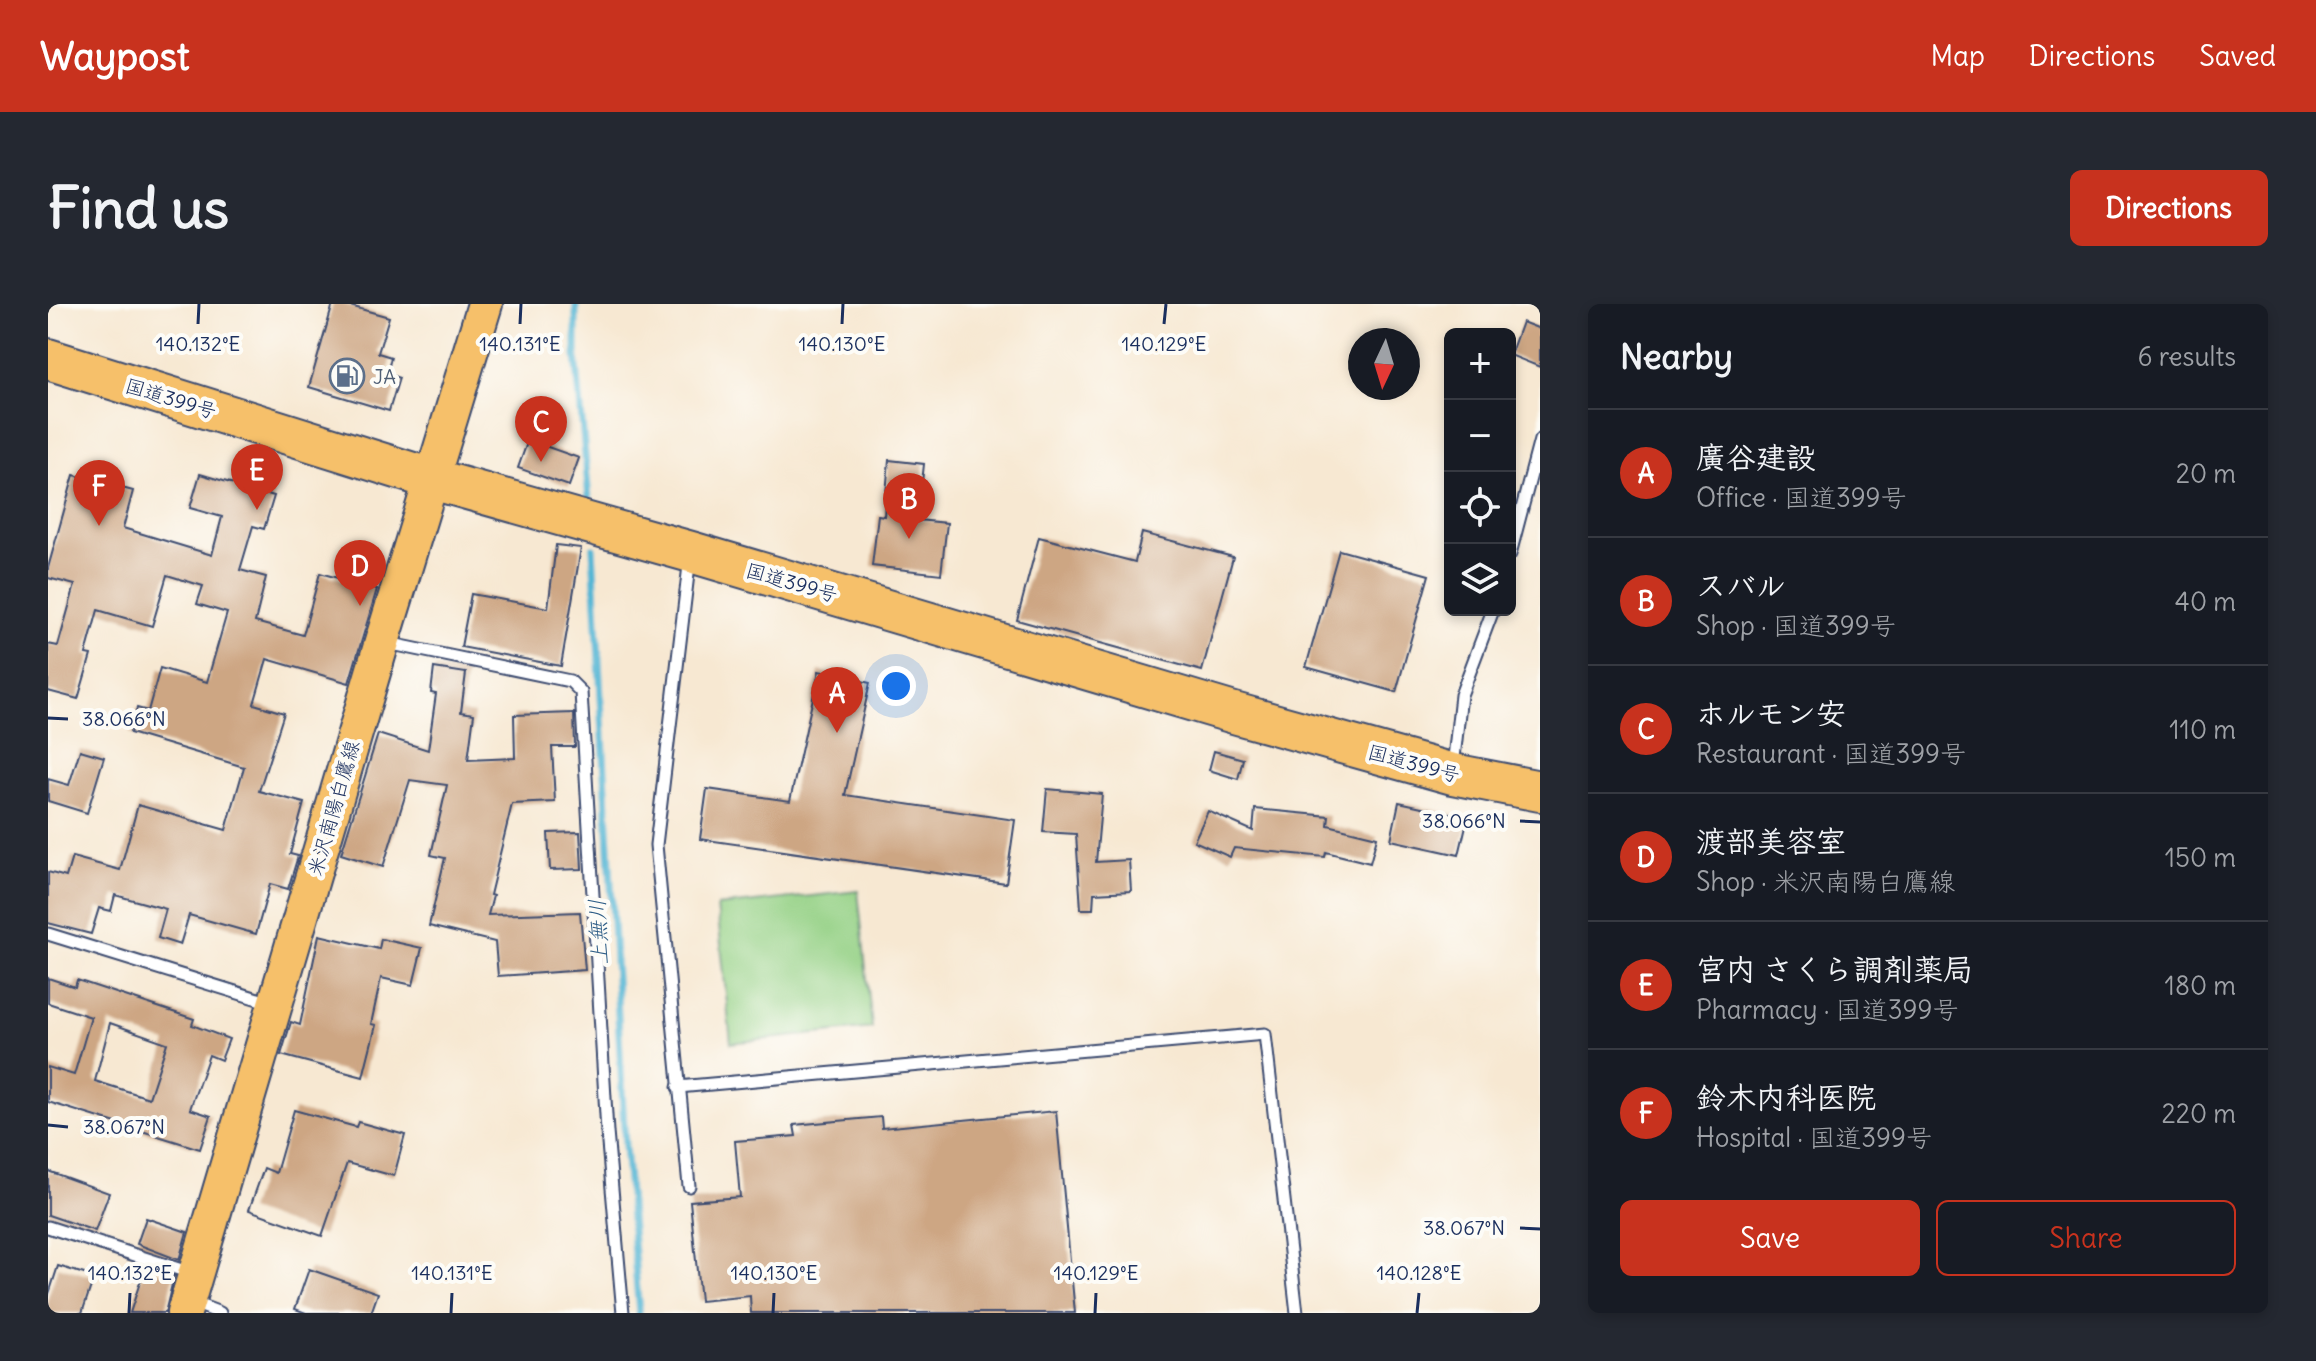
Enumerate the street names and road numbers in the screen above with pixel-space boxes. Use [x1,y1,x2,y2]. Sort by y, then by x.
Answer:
street label: 国道399号 [122,372,220,424]
street label: 国道399号 [743,557,841,607]
street label: 米沢南陽白鷹線 [302,737,364,879]
street label: 国道399号 [1365,739,1463,787]

